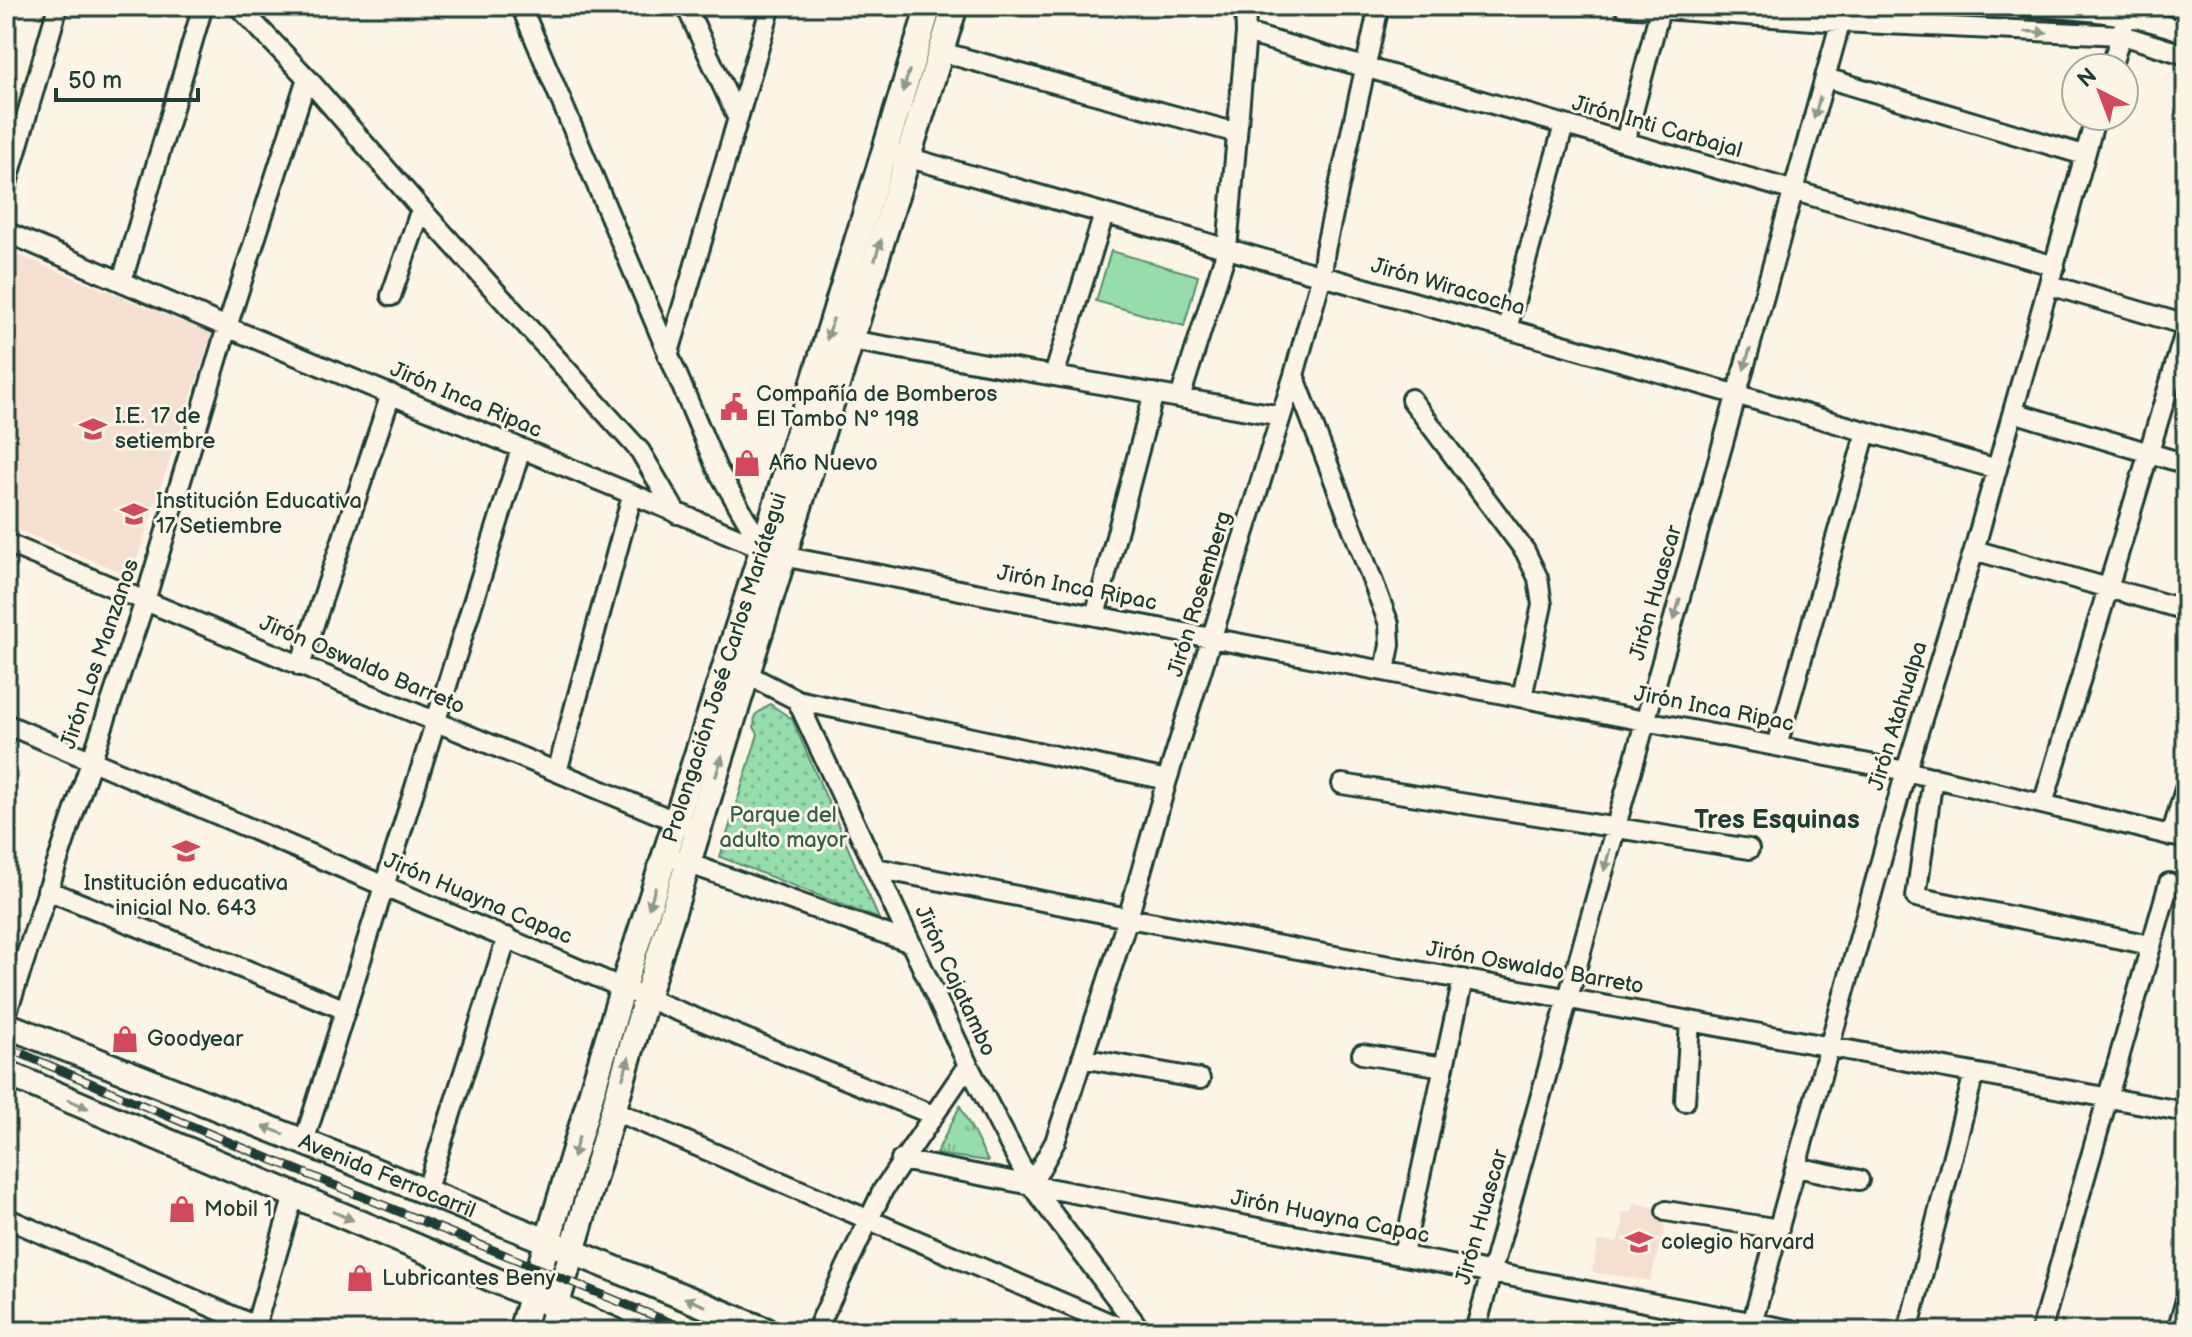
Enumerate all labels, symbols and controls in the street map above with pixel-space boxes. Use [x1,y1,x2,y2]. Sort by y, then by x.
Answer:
one-way arrow [2024,25,2049,38]
scale bar [56,52,198,102]
north arrow [2060,52,2140,132]
text: N [2072,63,2103,94]
text: 50 m [68,66,122,95]
one-way arrow [899,69,912,93]
street label: Jirón Inti Carbajal [1569,90,1745,164]
one-way arrow [1810,97,1823,121]
one-way arrow [873,238,885,262]
street label: Jirón Wiracocha [1368,252,1528,322]
one-way arrow [823,318,836,342]
one-way arrow [1740,346,1752,371]
street label: Jirón Inca Ripac [386,356,546,444]
place label: Compañía de Bomberos El Tambo Nº 198 [756,381,998,433]
public building icon: Compañía de Bomberos El Tambo Nº 198 [719,392,749,422]
place label: I.E. 17 de setiembre [115,403,215,455]
school or university icon: I.E. 17 de setiembre [78,414,108,444]
shop icon: Año Nuevo [732,448,762,478]
place label: Año Nuevo [769,450,878,477]
place label: Institución Educativa 17 Setiembre [156,488,362,540]
street label: Prolongación José Carlos Mariátegui [656,489,793,846]
school or university icon: Institución Educativa 17 Setiembre [119,499,149,529]
street label: Jirón Rosemberg [1162,508,1238,680]
street label: Jirón Huascar [1624,521,1688,664]
street label: Jirón Los Manzanos [55,555,145,753]
street label: Jirón Inca Ripac [995,559,1159,617]
one-way arrow [1670,598,1683,622]
street label: Jirón Oswaldo Barreto [255,610,469,720]
street label: Jirón Atahualpa [1863,638,1933,794]
street label: Jirón Inca Ripac [1632,680,1796,738]
one-way arrow [713,754,726,778]
park label: Parque del adulto mayor [719,802,848,854]
district label: Tres Esquinas [1694,805,1860,836]
school or university icon: Institución educativa inicial No. 643 [171,836,201,866]
street label: Jirón Huayna Capac [380,847,576,951]
one-way arrow [1600,848,1613,872]
place label: Institución educativa inicial No. 643 [84,870,288,922]
one-way arrow [646,886,658,910]
street label: Jirón Cajatambo [908,901,1002,1061]
street label: Jirón Oswaldo Barreto [1424,936,1646,1000]
shop icon: Goodyear [110,1024,140,1054]
place label: Goodyear [147,1026,244,1053]
one-way arrow [620,1056,633,1080]
one-way arrow [66,1097,90,1110]
one-way arrow [261,1123,285,1136]
street label: Avenida Ferrocarril [295,1128,480,1224]
one-way arrow [569,1135,582,1159]
street label: Jirón Huascar [1450,1145,1514,1288]
street label: Jirón Huayna Capac [1228,1184,1432,1250]
shop icon: Mobil 1 [167,1194,197,1224]
place label: Mobil 1 [204,1196,272,1223]
one-way arrow [331,1209,355,1222]
school or university icon: colegio harvard [1624,1227,1654,1257]
place label: colegio harvard [1661,1229,1815,1256]
shop icon: Lubricantes Beny [345,1263,375,1293]
place label: Lubricantes Beny [382,1265,555,1292]
one-way arrow [683,1295,707,1308]

